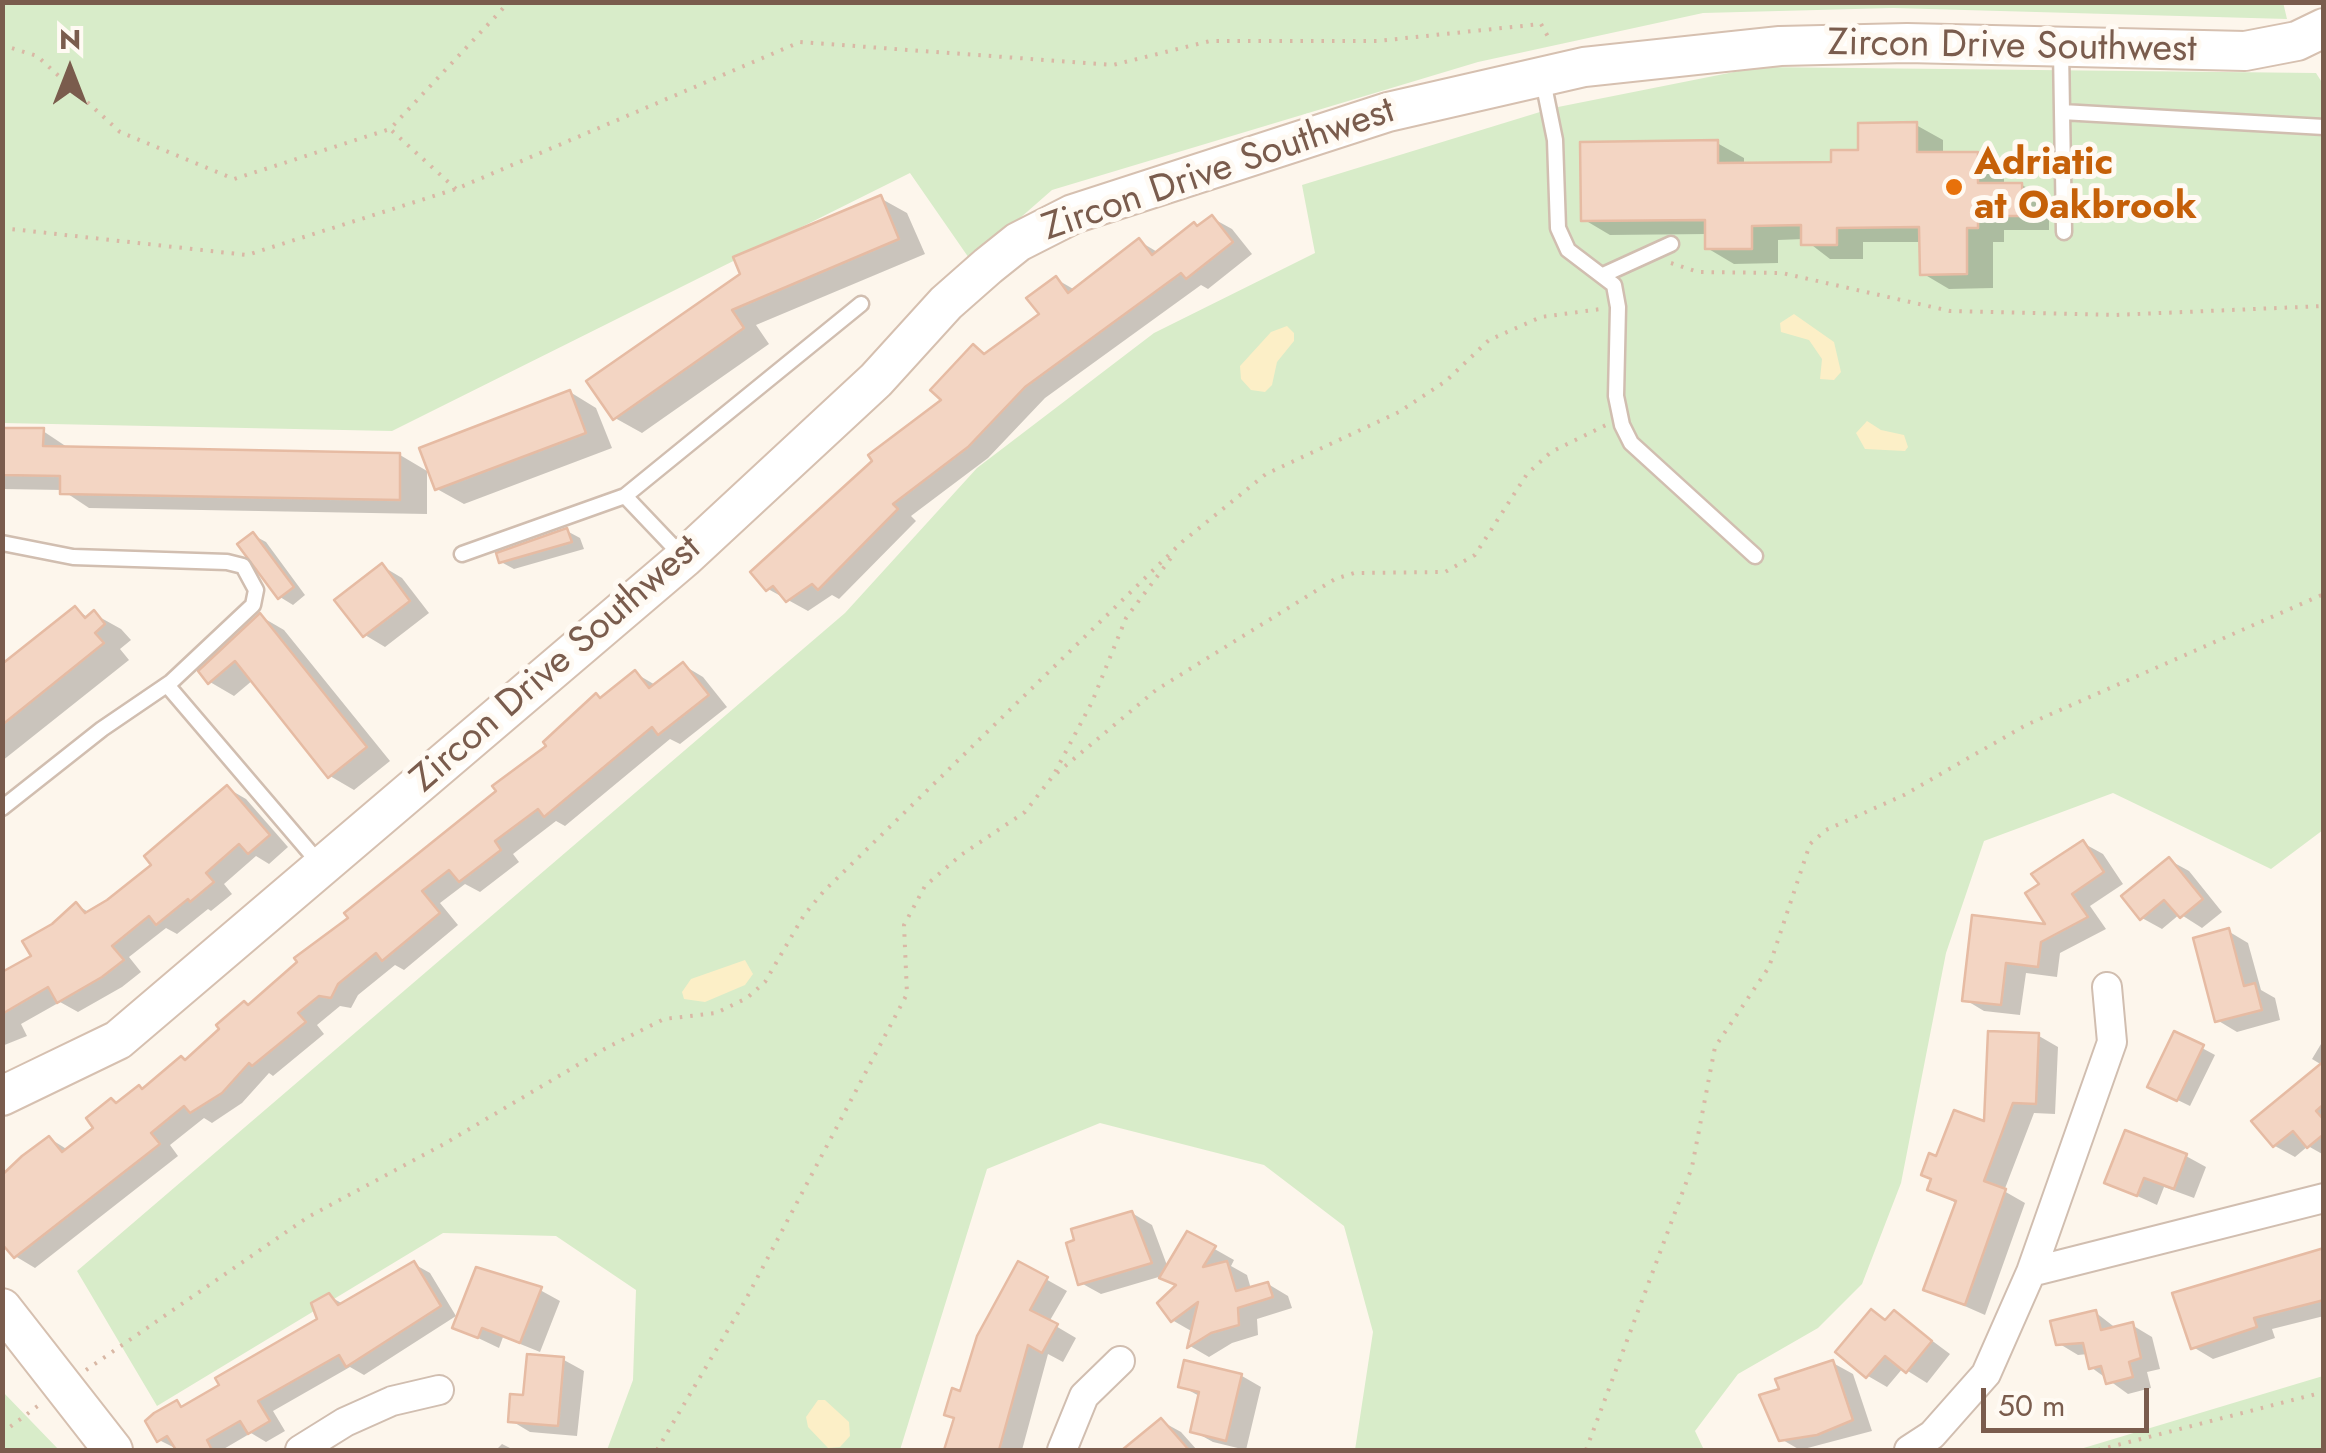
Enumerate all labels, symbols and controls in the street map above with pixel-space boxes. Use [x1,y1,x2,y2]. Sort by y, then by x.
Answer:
text: N [59,19,81,60]
north arrow [20,20,120,120]
street label: Zircon Drive Southwest [1827,22,2197,74]
street label: Zircon Drive Southwest [1037,89,1401,253]
place label: Adriatic at Oakbrook [1974,142,2197,232]
marker: Adriatic at Oakbrook [1943,176,1965,198]
street label: Zircon Drive Southwest [403,527,711,803]
scale bar [1986,1368,2154,1430]
text: 50 m [1998,1384,2065,1427]

